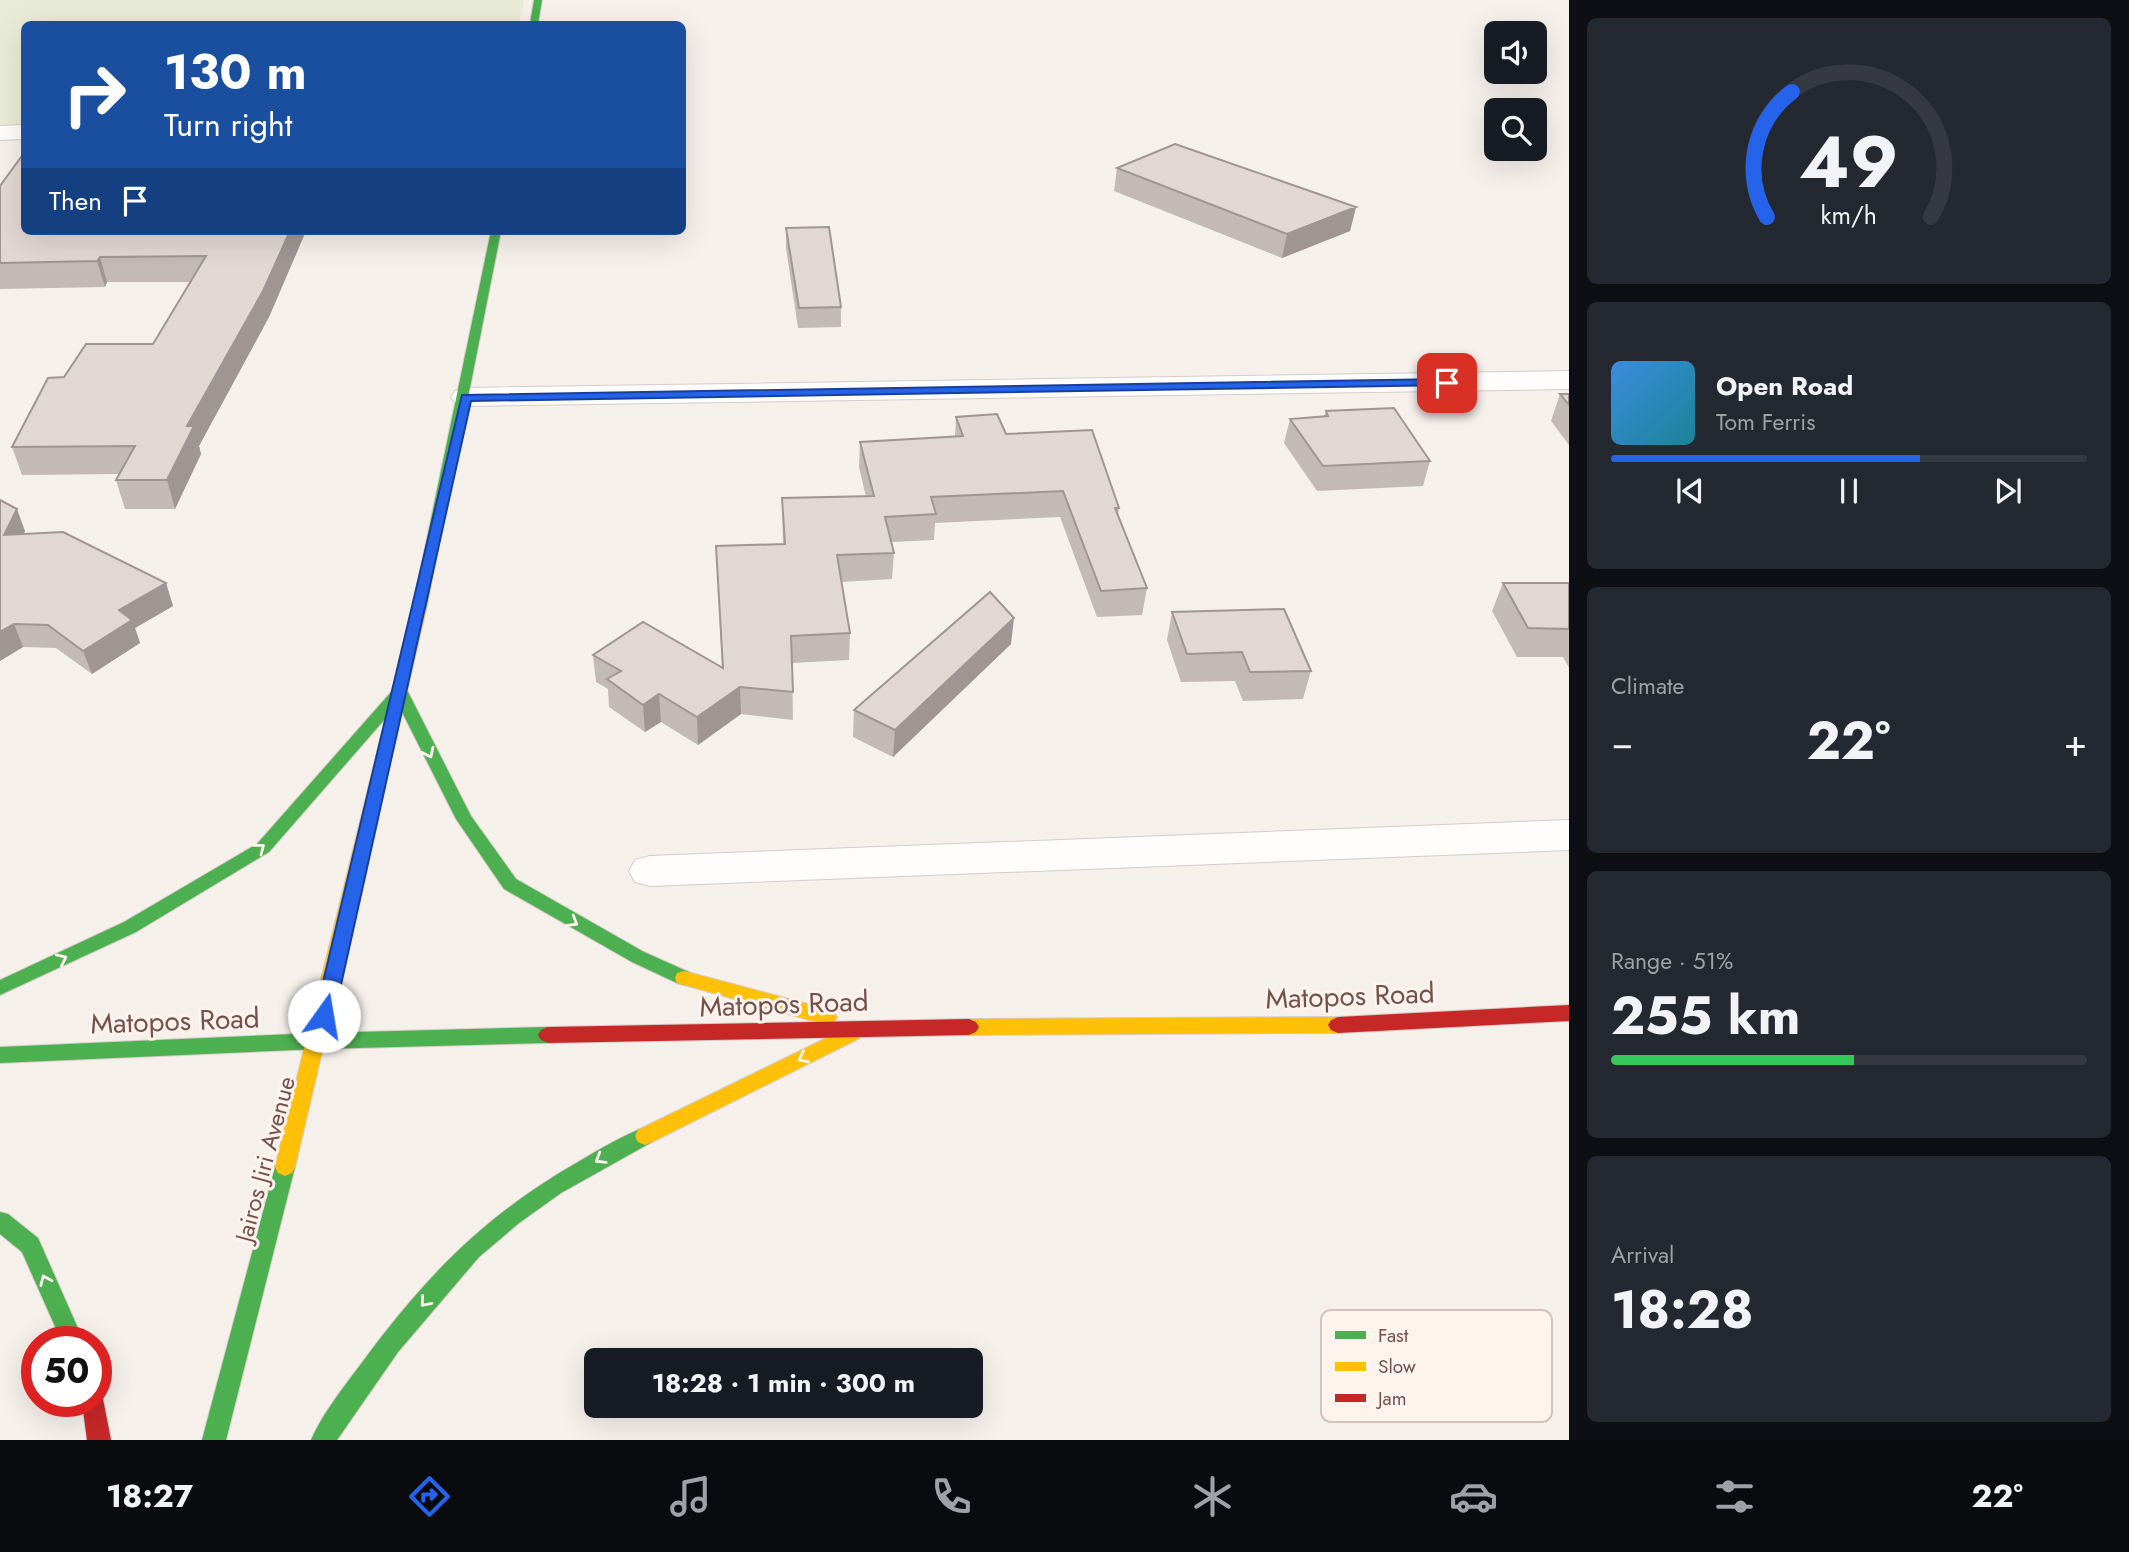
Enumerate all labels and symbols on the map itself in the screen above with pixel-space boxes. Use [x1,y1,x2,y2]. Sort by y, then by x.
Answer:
pin [1417,353,1477,413]
one-way arrow [421,746,435,758]
one-way arrow [252,843,264,856]
one-way arrow [566,913,579,926]
one-way arrow [55,953,67,967]
street label: Matopos Road [1265,973,1435,1019]
position arrow [287,979,361,1053]
street label: Matopos Road [699,981,869,1027]
street label: Matopos Road [90,998,260,1044]
one-way arrow [798,1049,810,1063]
street label: Jairos Jiri Avenue [225,1072,304,1248]
one-way arrow [594,1151,607,1164]
one-way arrow [39,1275,53,1287]
one-way arrow [421,1294,433,1307]
legend [1321,1310,1552,1422]
text: Fast [1378,1322,1409,1349]
speed limit sign: 50 [21,1326,112,1417]
text: Slow [1378,1353,1416,1380]
text: Jam [1375,1385,1407,1412]

